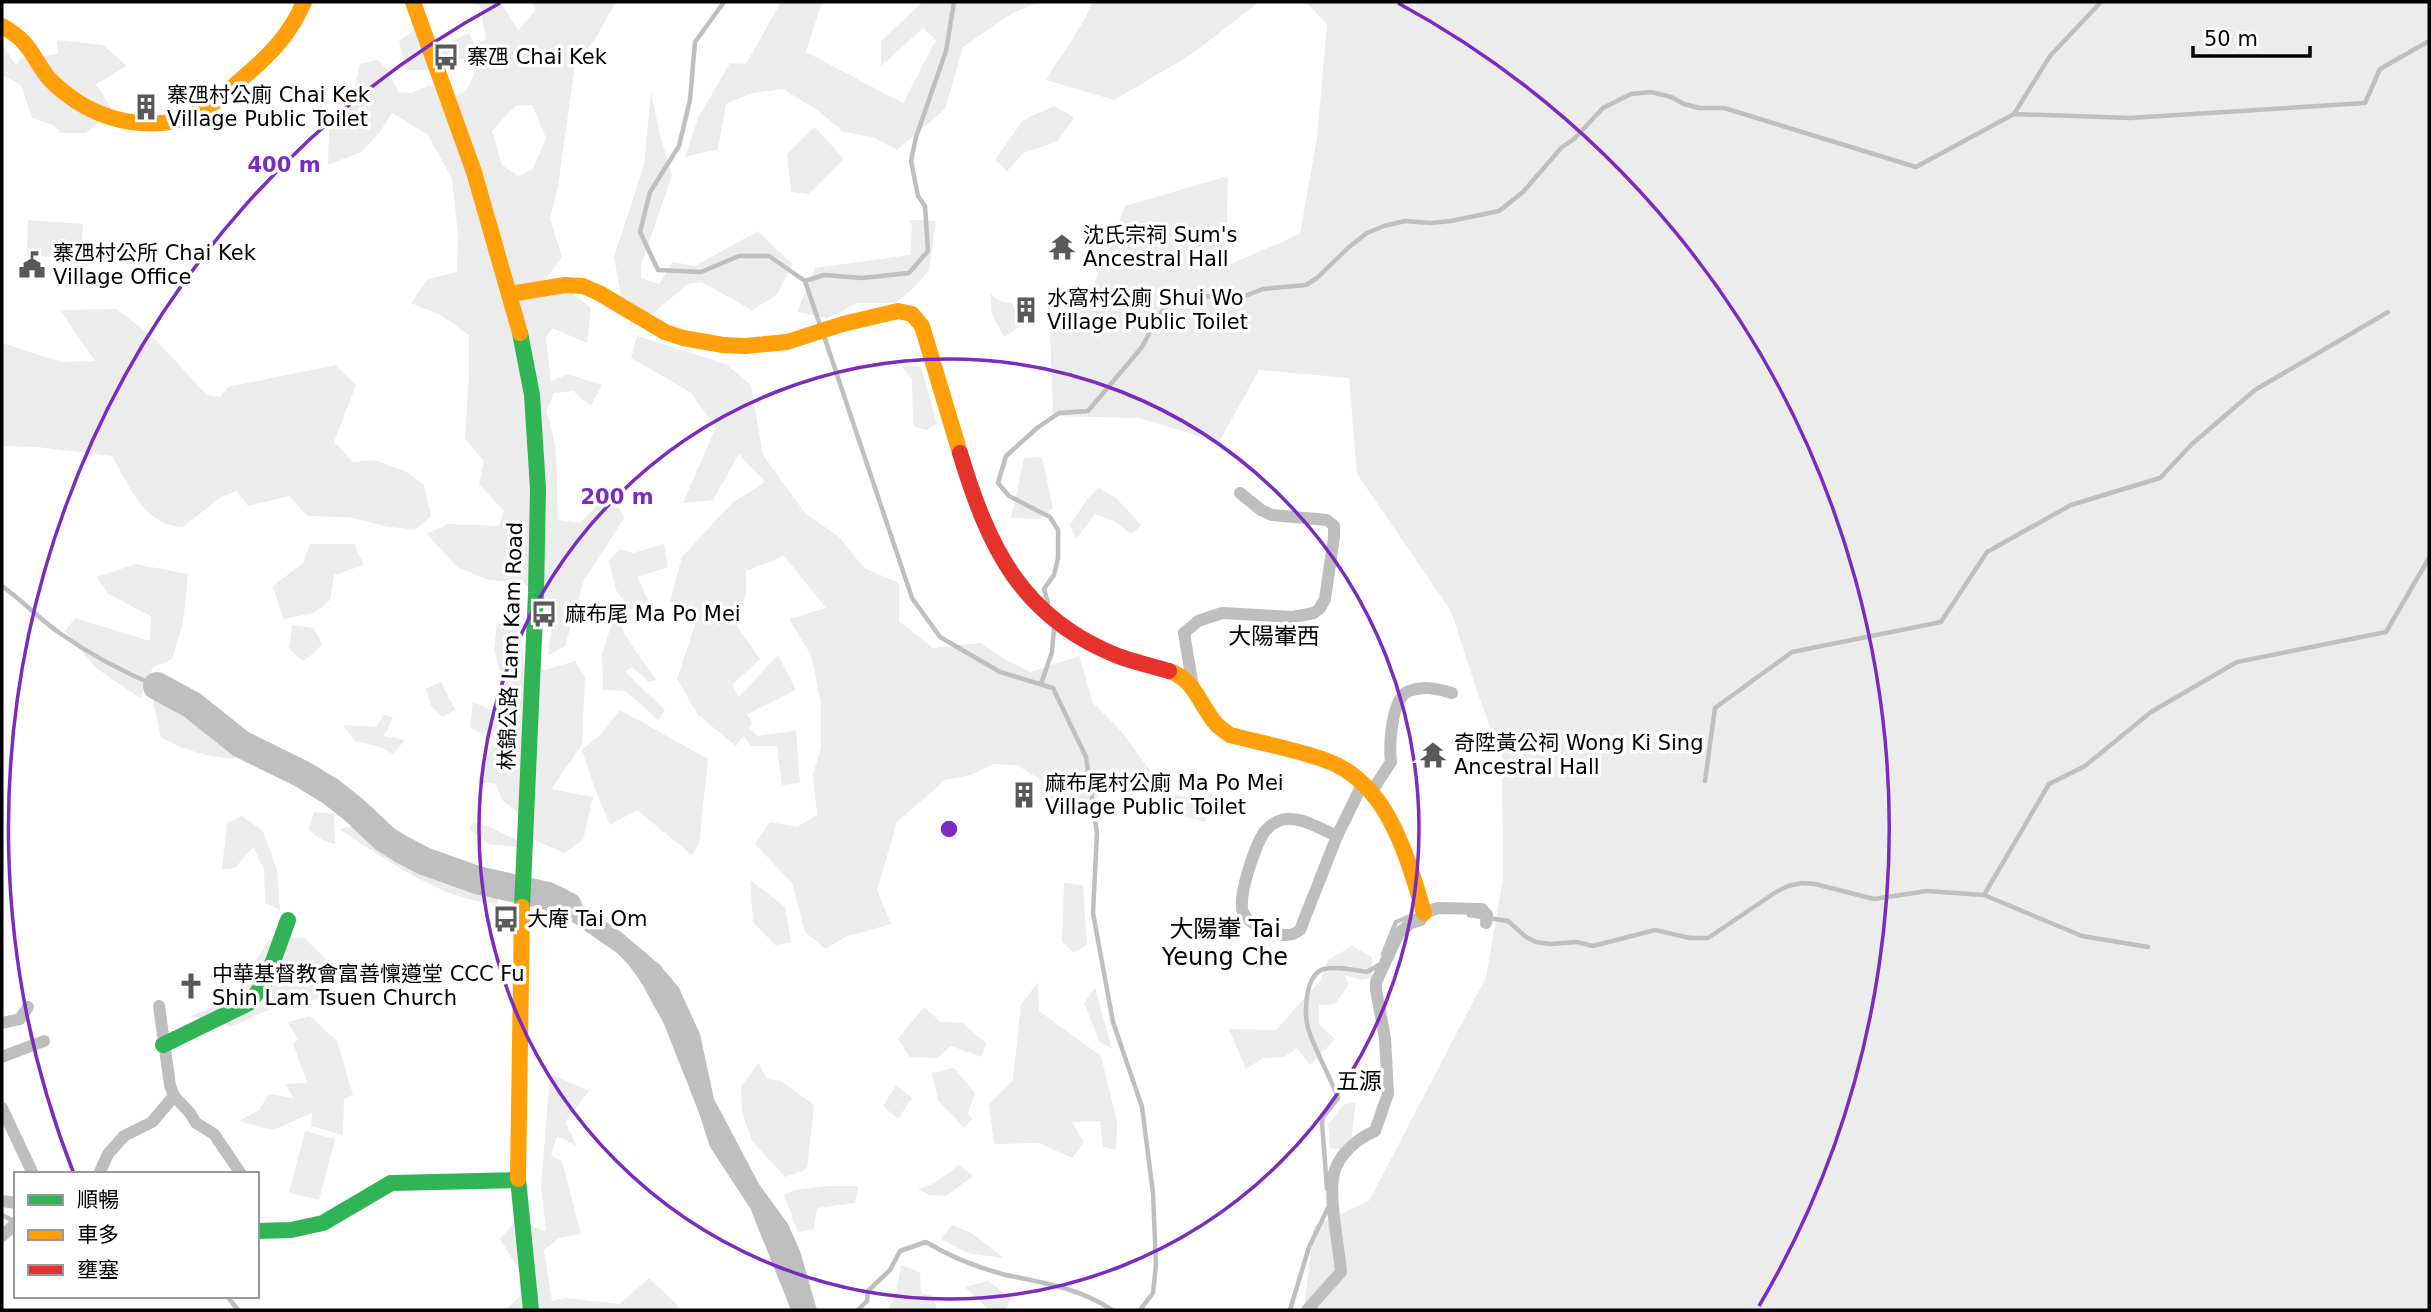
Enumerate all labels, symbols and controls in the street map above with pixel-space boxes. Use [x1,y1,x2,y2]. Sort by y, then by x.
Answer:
scale bar [2193,14,2310,58]
text: 50 m [2204,27,2258,51]
bus stop icon: 寨乪 Chai Kek [431,42,461,72]
place label: 寨乪 Chai Kek [467,45,608,69]
place label: 寨乪村公廁 Chai Kek Village Public Toilet [167,83,371,131]
building icon: 寨乪村公廁 Chai Kek Village Public Toilet [131,92,161,122]
text: 400 m [247,153,321,177]
place label: 沈氏宗祠 Sum's Ancestral Hall [1083,223,1238,271]
temple icon: 沈氏宗祠 Sum's Ancestral Hall [1047,232,1077,262]
place label: 寨乪村公所 Chai Kek Village Office [53,241,257,289]
public building icon: 寨乪村公所 Chai Kek Village Office [17,250,47,280]
place label: 水窩村公廁 Shui Wo Village Public Toilet [1047,286,1248,334]
building icon: 水窩村公廁 Shui Wo Village Public Toilet [1011,295,1041,325]
text: 200 m [580,485,654,509]
street label: 林錦公路 Lam Kam Road [495,521,527,771]
bus stop icon: 麻布尾 Ma Po Mei [529,599,559,629]
place label: 麻布尾 Ma Po Mei [565,602,741,626]
district label: 大陽輋西 [1228,623,1320,649]
place label: 奇陞黃公祠 Wong Ki Sing Ancestral Hall [1454,731,1703,779]
temple icon: 奇陞黃公祠 Wong Ki Sing Ancestral Hall [1418,740,1448,770]
place label: 麻布尾村公廁 Ma Po Mei Village Public Toilet [1045,771,1284,819]
building icon: 麻布尾村公廁 Ma Po Mei Village Public Toilet [1009,780,1039,810]
centre of rings [937,817,961,841]
bus stop icon: 大庵 Tai Om [491,904,521,934]
place label: 大庵 Tai Om [527,907,647,931]
district label: 大陽輋 Tai Yeung Che [1161,915,1288,971]
place label: 中華基督教會富善懍遵堂 CCC Fu Shin Lam Tsuen Church [212,962,525,1010]
church icon: 中華基督教會富善懍遵堂 CCC Fu Shin Lam Tsuen Church [176,971,206,1001]
district label: 五源 [1336,1068,1382,1094]
legend [14,1172,259,1298]
text: 順暢 [77,1188,119,1212]
text: 車多 [77,1223,119,1247]
text: 壅塞 [77,1258,119,1282]

